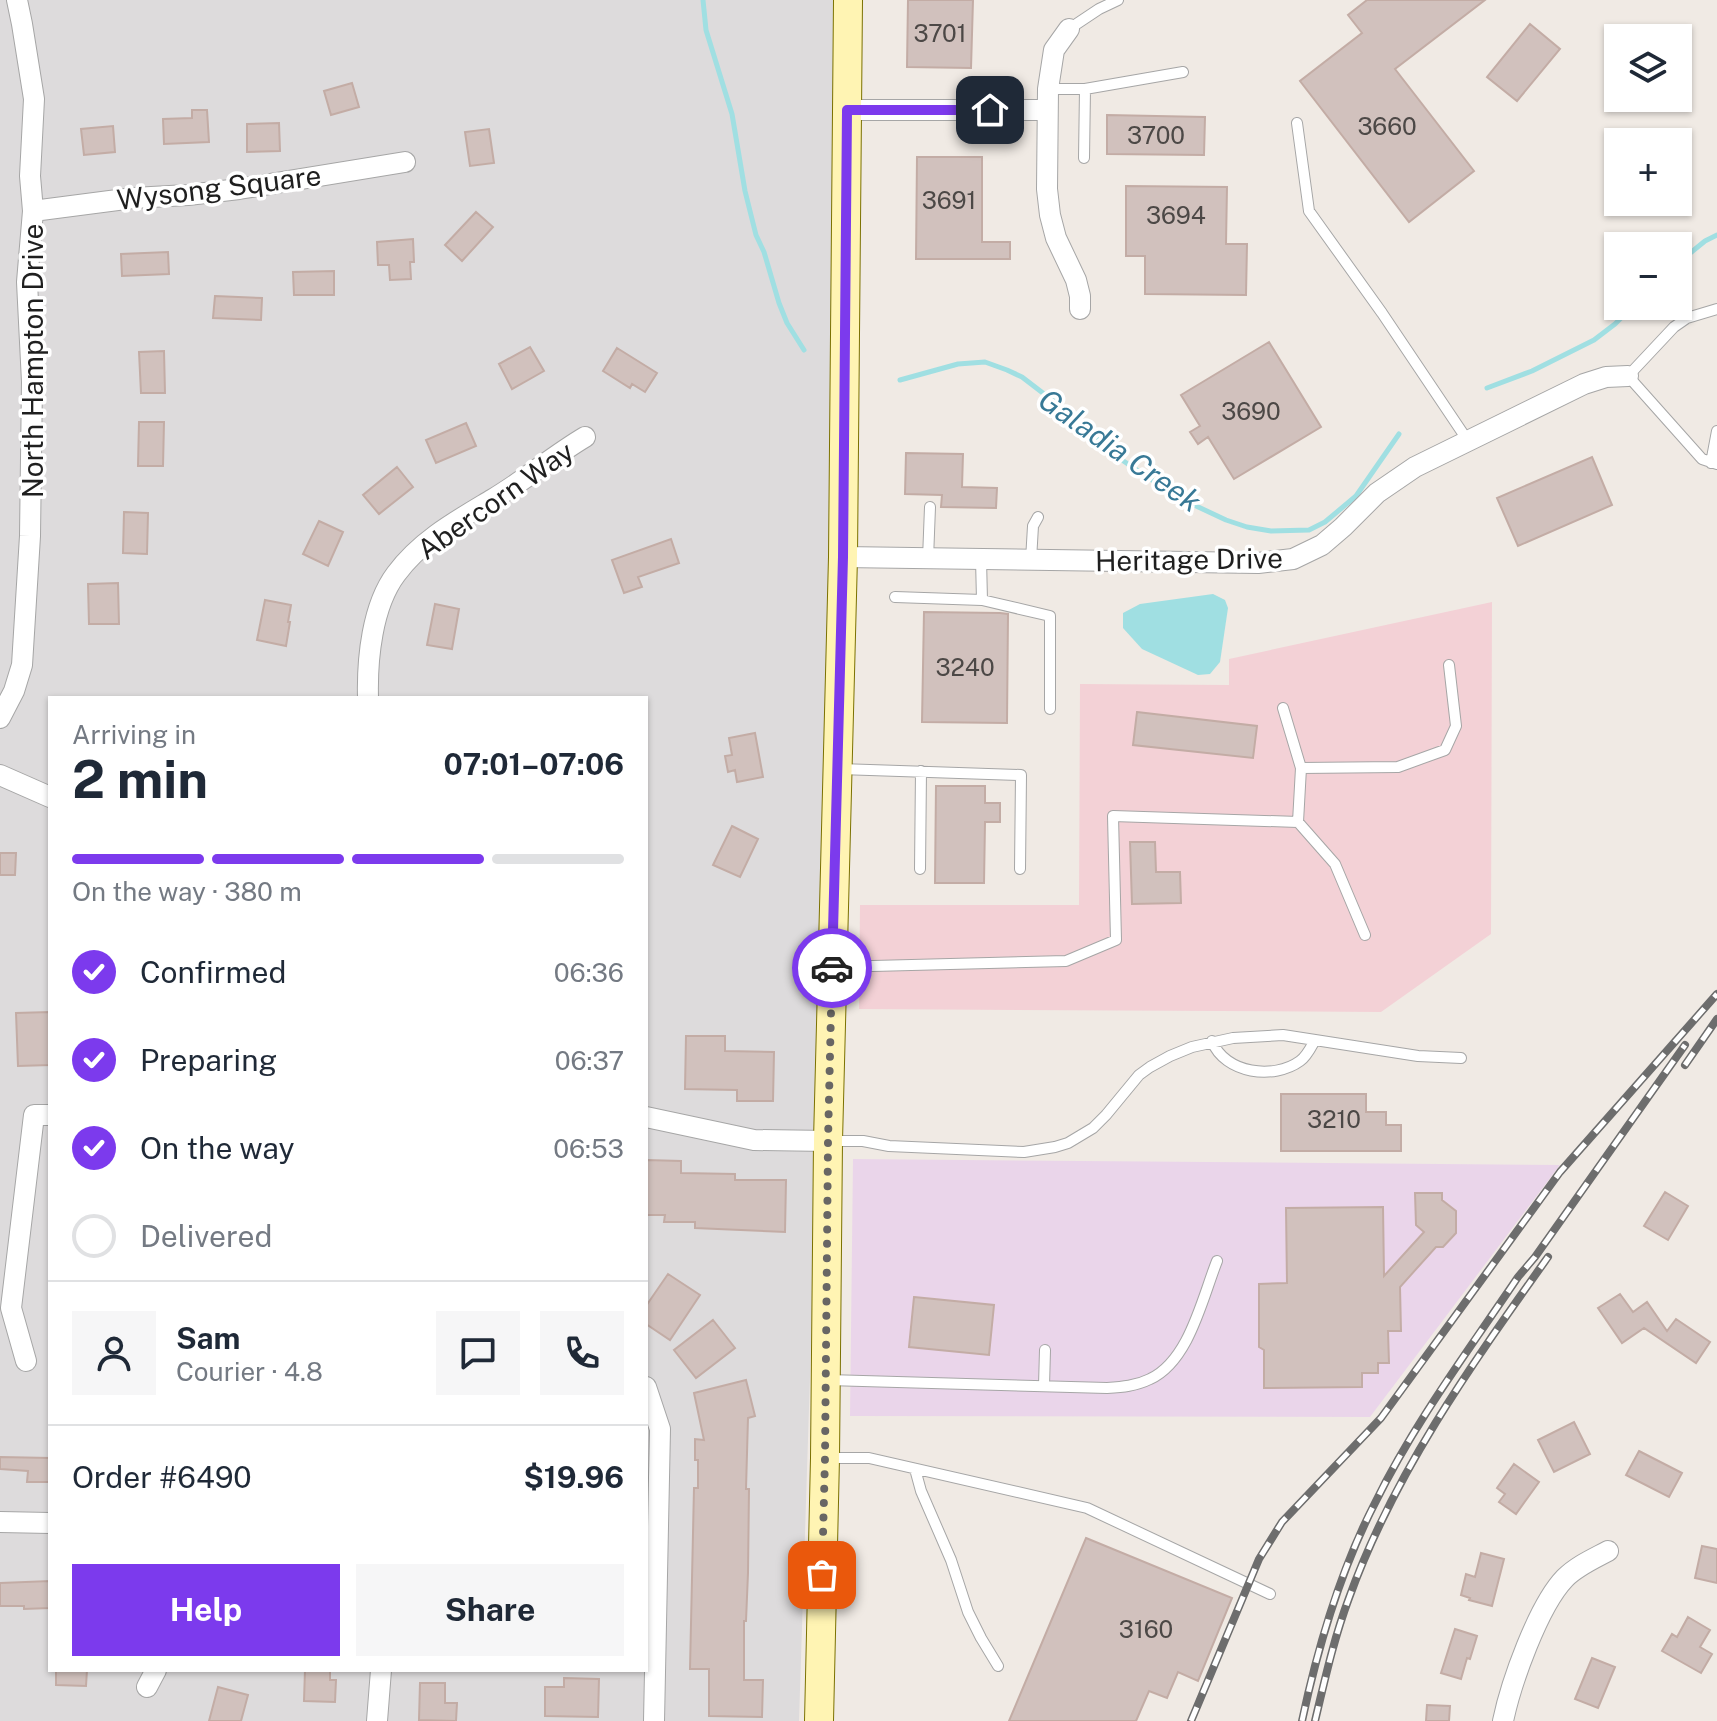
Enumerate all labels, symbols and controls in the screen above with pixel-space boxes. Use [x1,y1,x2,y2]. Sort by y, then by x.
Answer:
house number: 3701 [913,19,967,47]
map controls [1604,24,1692,320]
button: layers [1604,24,1692,112]
pin [956,76,1024,144]
icon: home [968,88,1012,132]
house number: 3660 [1357,112,1417,140]
house number: 3700 [1127,121,1185,149]
button: + [1604,128,1692,216]
street label: Wysong Square [115,158,323,216]
house number: 3691 [922,186,976,214]
house number: 3694 [1146,201,1206,229]
street label: North Hampton Drive [16,224,49,498]
button: − [1604,232,1692,320]
water label: Galadia Creek [1032,381,1209,520]
house number: 3690 [1221,397,1281,425]
street label: Abercorn Way [411,434,579,566]
street label: Heritage Drive [1095,541,1283,577]
house number: 3240 [935,653,995,681]
text: Arriving in [72,719,196,750]
text: 07:01–07:06 [444,746,624,782]
text: 2 min [72,749,208,810]
text: On the way · 380 m [72,876,302,907]
courier [792,928,872,1008]
icon: car [810,946,854,990]
icon: check [72,950,116,994]
text: Confirmed [140,954,286,990]
text: 06:36 [554,957,624,988]
icon: check [72,1038,116,1082]
text: Preparing [140,1042,277,1078]
text: 06:37 [555,1045,624,1076]
house number: 3210 [1307,1105,1361,1133]
icon: check [72,1126,116,1170]
text: On the way [140,1130,294,1166]
text: 06:53 [553,1133,624,1164]
text: Delivered [140,1218,272,1254]
button: person [72,1311,156,1395]
button: chat [436,1311,520,1395]
button: phone [540,1311,624,1395]
text: Sam [176,1320,240,1356]
text: Courier · 4.8 [176,1356,323,1387]
text: Order #6490 [72,1459,252,1495]
text: $19.96 [523,1459,624,1495]
pin [788,1541,856,1609]
icon: bag [800,1553,844,1597]
button: Help [72,1564,340,1656]
button: Share [356,1564,624,1656]
house number: 3160 [1119,1615,1173,1643]

